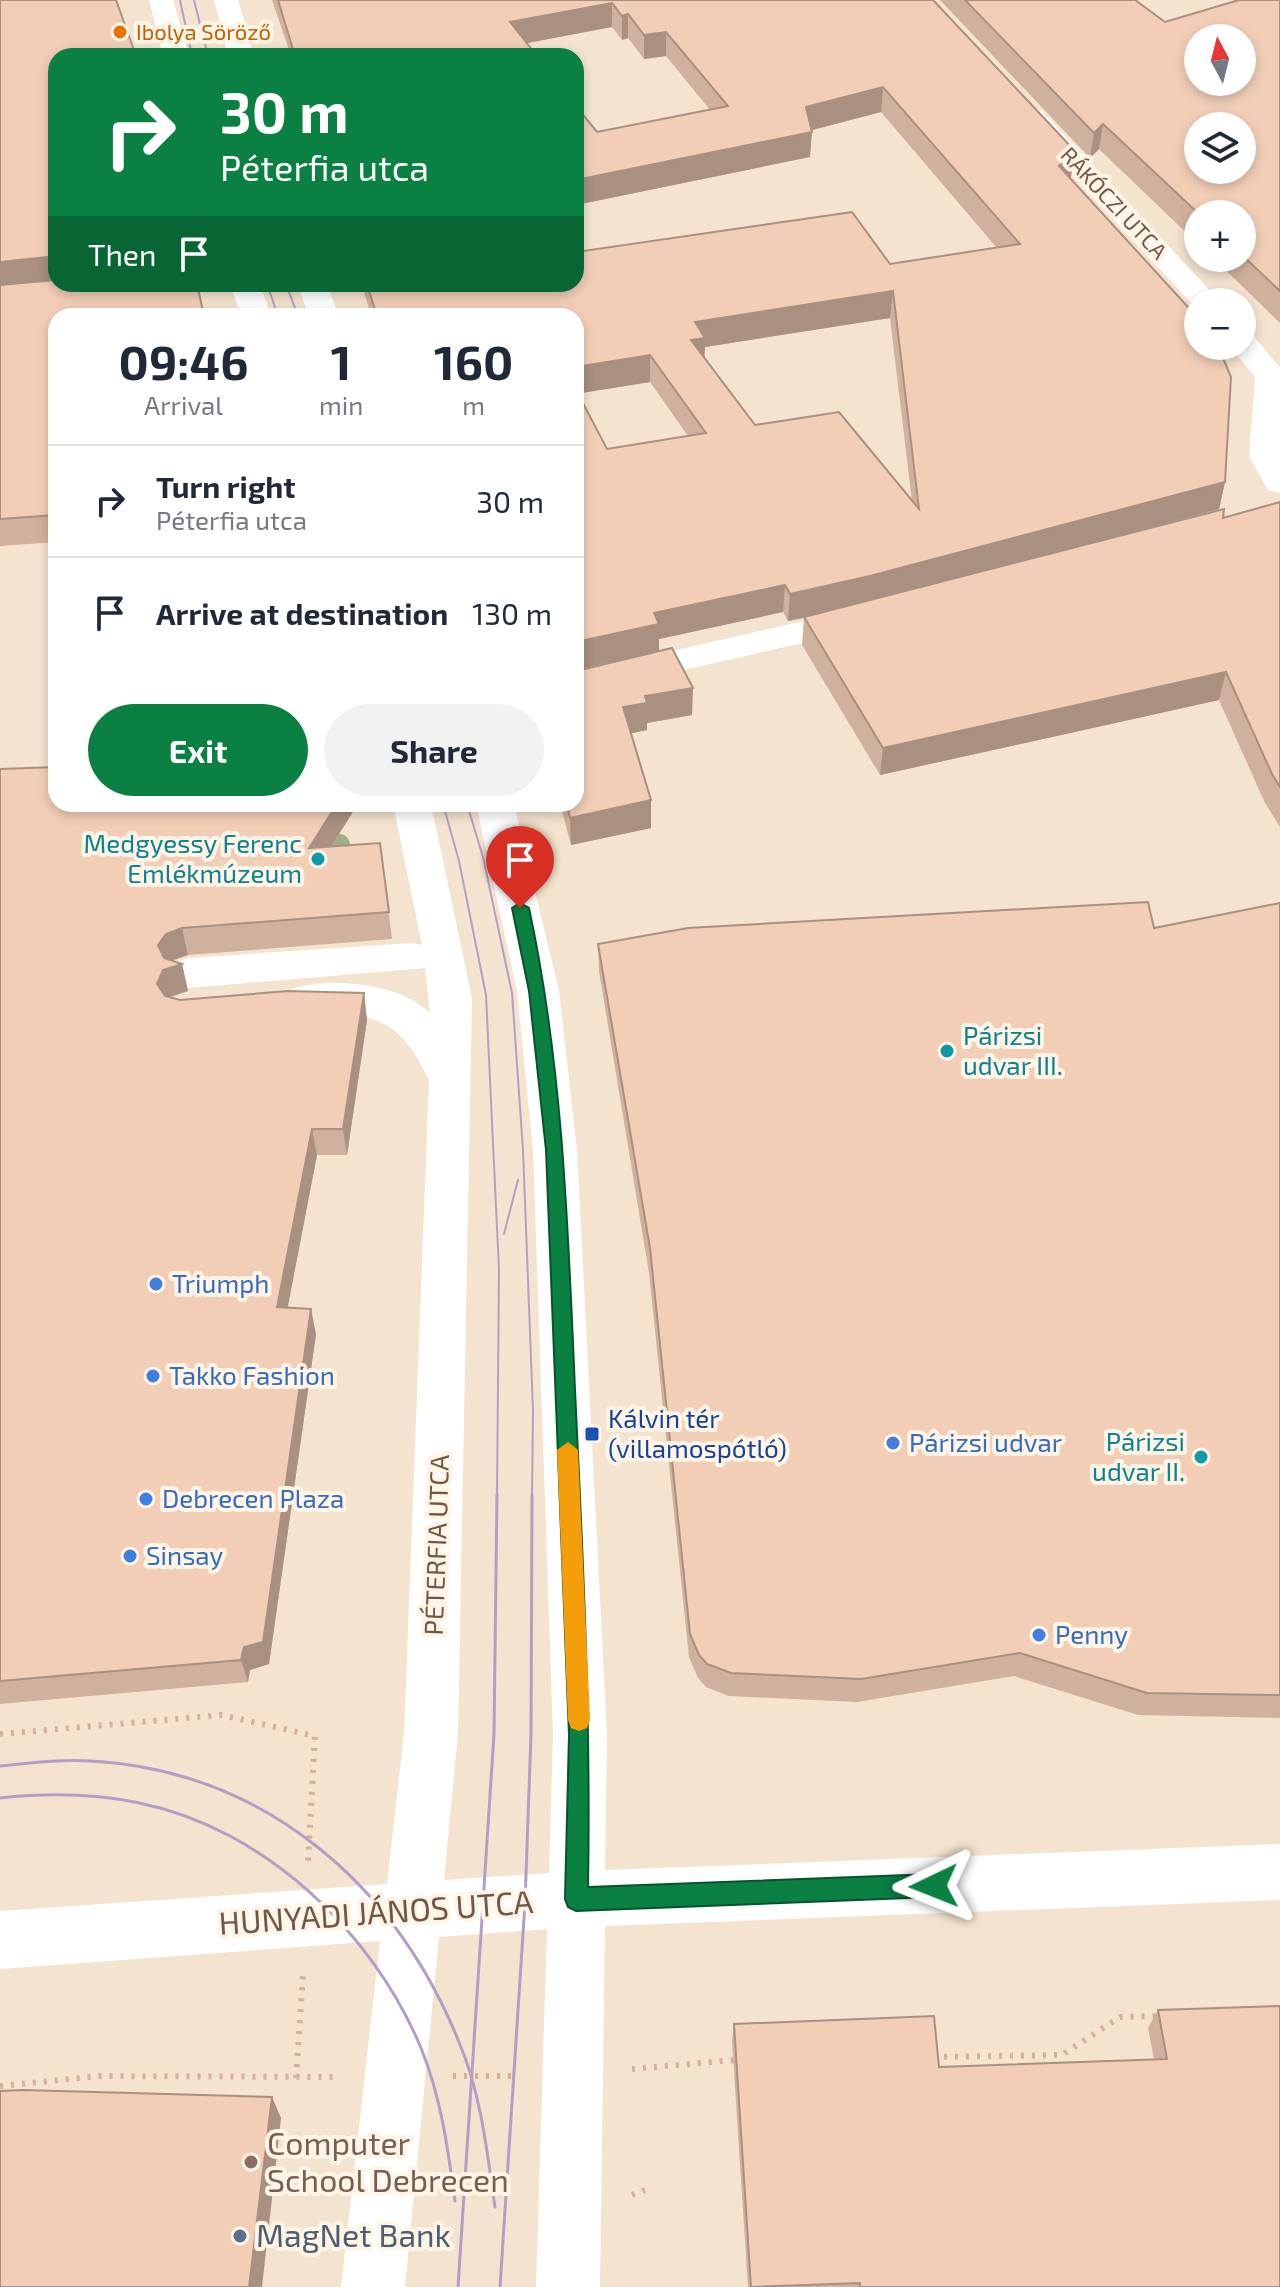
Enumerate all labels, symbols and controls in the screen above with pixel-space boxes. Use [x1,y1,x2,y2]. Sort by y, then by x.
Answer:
place label: Ibolya Söröző [136,18,271,44]
marker: Ibolya Söröző [111,23,129,41]
north arrow [1184,24,1256,96]
map controls [1184,24,1256,360]
text: 30 m [220,77,349,144]
icon: right [88,80,192,184]
button: layers [1184,112,1256,184]
street label: RÁKÓCZI UTCA [1056,141,1173,264]
text: Péterfia utca [220,145,429,188]
button: + [1184,200,1256,272]
icon: arrive [172,232,216,276]
text: Then [88,236,156,272]
button: − [1184,288,1256,360]
text: 09:46 [119,332,248,390]
text: 1 [331,332,352,390]
text: 160 [434,332,513,390]
text: Arrival [144,389,223,420]
text: min [319,389,363,420]
text: m [462,389,485,420]
text: Turn right [156,468,296,504]
icon: right [88,479,132,523]
text: 30 m [476,483,544,519]
text: Péterfia utca [156,504,307,535]
icon: arrive [88,591,132,635]
text: Arrive at destination [156,595,448,631]
text: 130 m [472,595,552,631]
button: Exit [88,704,308,796]
button: Share [324,704,544,796]
pin [486,826,554,908]
place label: Medgyessy Ferenc Emlékmúzeum [84,827,302,888]
icon: arrive [498,838,542,882]
marker: Medgyessy Ferenc Emlékmúzeum [309,850,327,868]
place label: Párizsi udvar III. [963,1019,1063,1080]
marker: Párizsi udvar III. [938,1042,956,1060]
place label: Triumph [172,1267,269,1298]
marker: Triumph [147,1275,165,1293]
place label: Takko Fashion [169,1359,335,1390]
marker: Takko Fashion [144,1367,162,1385]
place label: Kálvin tér (villamospótló) [608,1402,787,1463]
marker: Kálvin tér (villamospótló) [583,1425,601,1443]
place label: Párizsi udvar II. [1092,1425,1185,1486]
place label: Párizsi udvar [909,1426,1062,1457]
marker: Párizsi udvar [884,1434,902,1452]
marker: Párizsi udvar II. [1192,1448,1210,1466]
street label: PÉTERFIA UTCA [417,1454,454,1636]
place label: Debrecen Plaza [162,1482,344,1513]
marker: Debrecen Plaza [137,1490,155,1508]
place label: Sinsay [146,1539,224,1570]
marker: Sinsay [121,1547,139,1565]
place label: Penny [1055,1618,1128,1649]
marker: Penny [1030,1626,1048,1644]
position arrow [892,1844,976,1928]
street label: HUNYADI JÁNOS UTCA [217,1881,534,1941]
place label: Computer School Debrecen [267,2123,509,2198]
marker: Computer School Debrecen [242,2153,260,2171]
place label: MagNet Bank [256,2215,451,2253]
marker: MagNet Bank [231,2227,249,2245]

